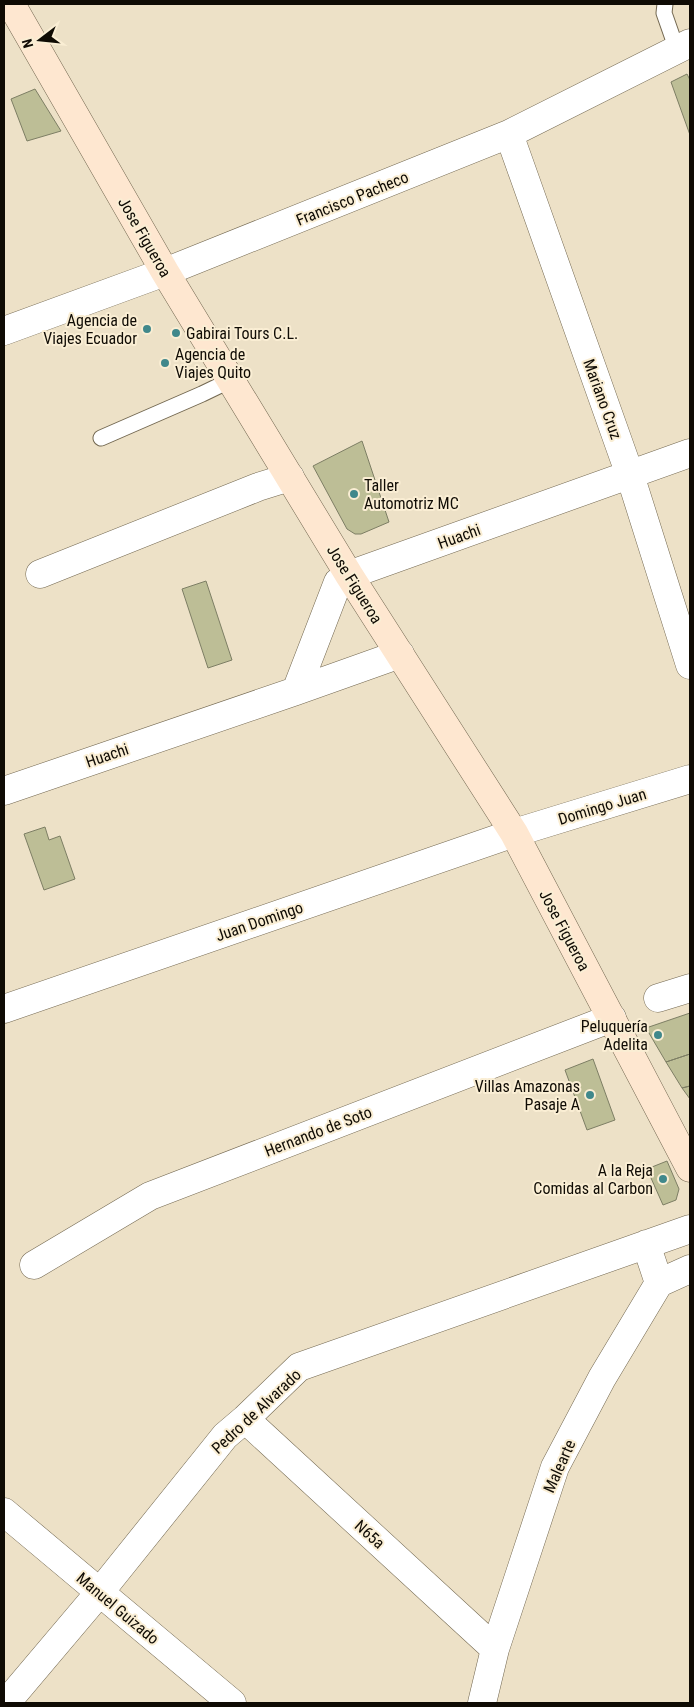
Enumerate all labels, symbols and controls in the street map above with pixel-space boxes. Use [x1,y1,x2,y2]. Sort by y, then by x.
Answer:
north arrow [15,15,65,65]
text: N [19,37,36,50]
street label: Francisco Pacheco [293,167,411,230]
street label: Jose Figueroa [114,194,175,281]
place label: Agencia de Viajes Ecuador [43,311,137,348]
marker: Agencia de Viajes Ecuador [141,323,153,335]
place label: Gabirai Tours C.L. [186,324,298,343]
marker: Gabirai Tours C.L. [170,327,182,339]
place label: Agencia de Viajes Quito [175,345,251,382]
street label: Mariano Cruz [579,356,626,442]
marker: Agencia de Viajes Quito [159,357,171,369]
place label: Taller Automotriz MC [364,476,459,513]
marker: Taller Automotriz MC [348,488,360,500]
street label: Huachi [435,520,483,553]
street label: Jose Figueroa [323,541,386,627]
street label: Huachi [83,739,131,772]
street label: Domingo Juan [556,784,648,829]
street label: Jose Figueroa [535,886,594,974]
street label: Juan Domingo [213,898,305,945]
place label: Peluquería Adelita [581,1017,648,1054]
marker: Peluquería Adelita [652,1029,664,1041]
place label: Villas Amazonas Pasaje A [475,1077,580,1114]
marker: Villas Amazonas Pasaje A [584,1089,596,1101]
street label: Hernando de Soto [262,1102,374,1161]
place label: A la Reja Comidas al Carbon [533,1161,653,1198]
marker: A la Reja Comidas al Carbon [657,1173,669,1185]
street label: Pedro de Alvarado [208,1365,305,1458]
street label: Malearte [539,1437,580,1496]
street label: N65a [351,1516,388,1553]
street label: Manuel Guizado [73,1568,163,1648]

